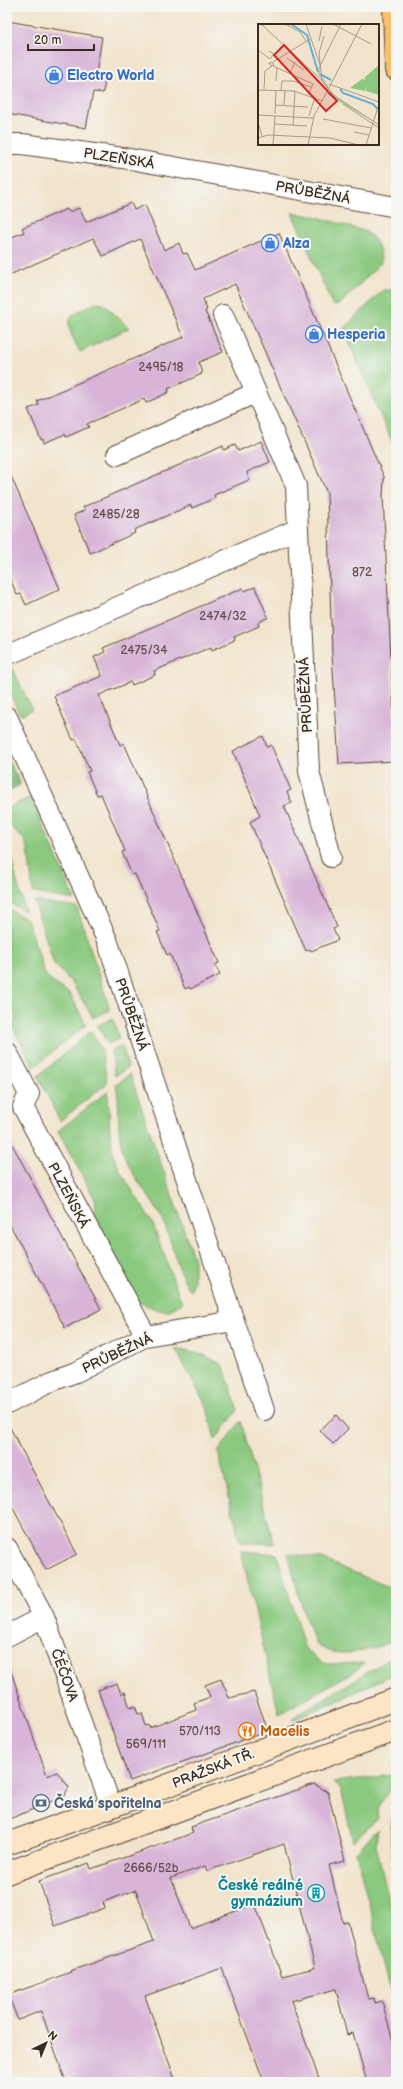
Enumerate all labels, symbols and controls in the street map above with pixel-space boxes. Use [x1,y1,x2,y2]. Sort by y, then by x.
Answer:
inset map [258,24,379,145]
scale bar [28,26,94,52]
text: 20 m [34,33,61,48]
shop icon: Electro World [44,65,64,85]
place label: Electro World [67,67,155,84]
street label: PLZEŇSKÁ [82,144,156,173]
street label: PRŮBĚŽNÁ [274,177,352,207]
shop icon: Alza [260,233,280,253]
place label: Alza [282,235,310,252]
shop icon: Hesperia [304,324,324,344]
place label: Hesperia [327,326,385,343]
house number: 2495/18 [138,360,184,375]
house number: 2485/28 [92,507,140,522]
house number: 872 [352,565,372,580]
house number: 2474/32 [199,609,247,624]
house number: 2475/34 [120,643,168,658]
street label: PRŮBĚŽNÁ [294,656,316,733]
street label: PRŮBĚŽNÁ [111,975,153,1053]
street label: PLZEŇSKÁ [44,1159,94,1231]
street label: PRŮBĚŽNÁ [79,1329,155,1377]
street label: ČÉČOVA [47,1646,83,1704]
restaurant icon: Macelis [237,1721,257,1741]
place label: Macelis [260,1723,310,1740]
house number: 570/113 [179,1724,221,1739]
house number: 569/111 [126,1737,166,1752]
street label: PRAŽSKÁ TŘ. [169,1744,257,1792]
bank icon: Česká spořitelna [31,1793,51,1813]
place label: Česká spořitelna [54,1793,162,1812]
house number: 2666/52b [123,1861,179,1876]
place label: České reálné gymnázium [218,1875,304,1910]
building icon: České reálné gymnázium [306,1883,326,1903]
north arrow [26,2023,66,2063]
text: N [45,2028,60,2044]

